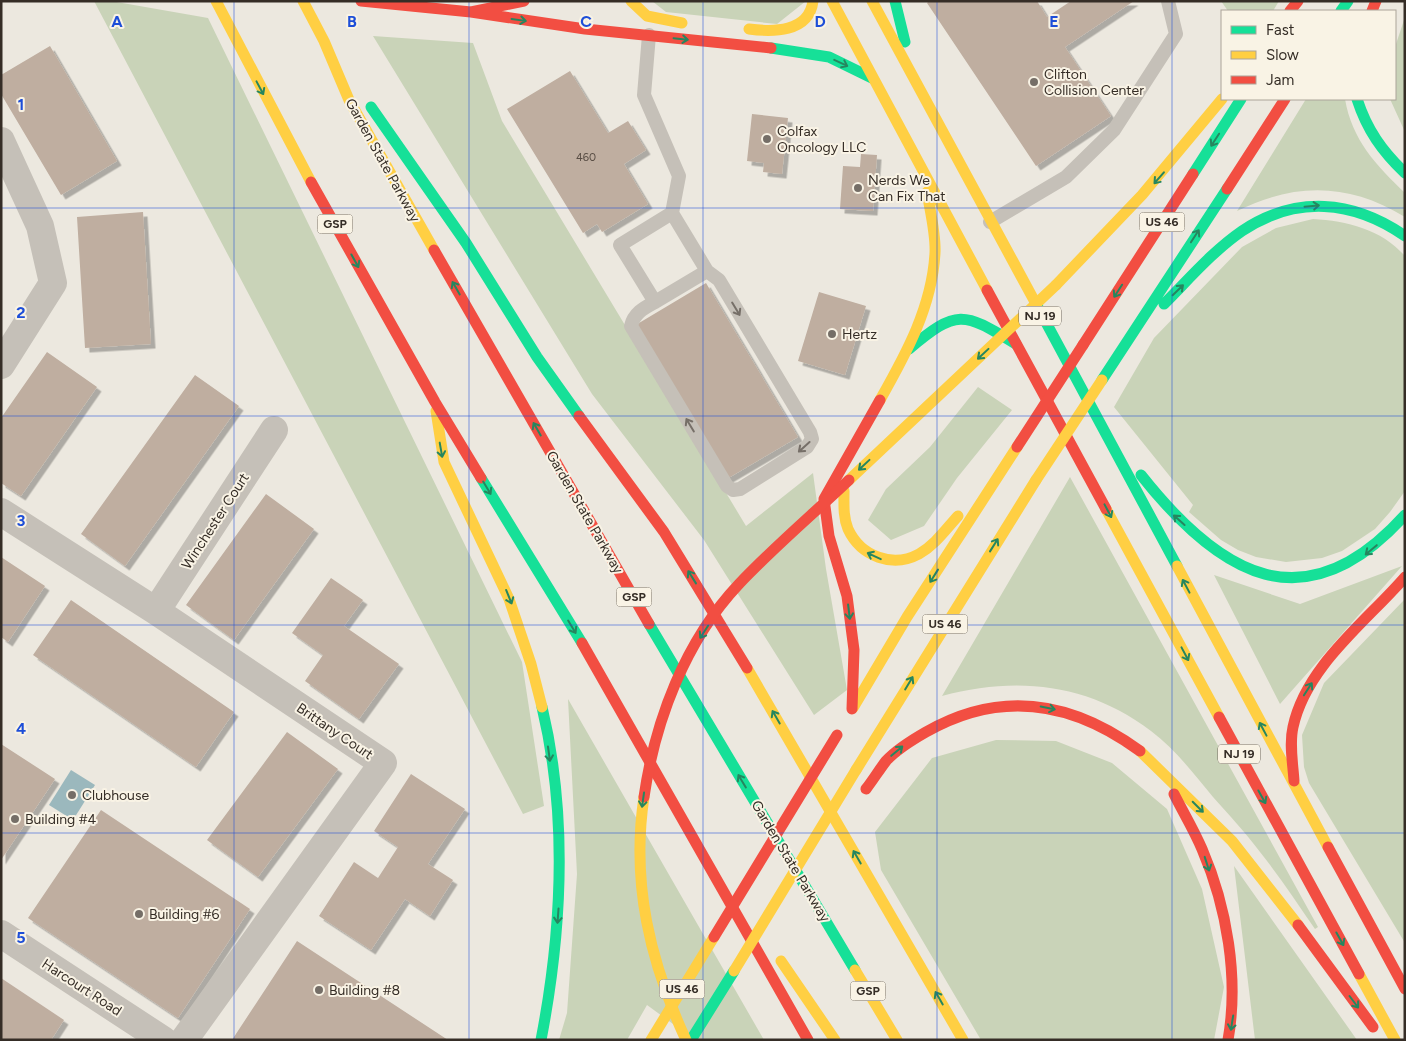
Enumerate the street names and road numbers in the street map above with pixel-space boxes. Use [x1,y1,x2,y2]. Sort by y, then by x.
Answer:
street label: Garden State Parkway [341,95,424,226]
road number: US 46 [1140,212,1184,232]
road number: GSP [318,214,352,233]
road number: NJ 19 [1019,306,1061,326]
street label: Garden State Parkway [542,448,627,577]
street label: Winchester Court [178,470,253,573]
road number: GSP [616,588,652,606]
road number: US 46 [922,614,968,634]
street label: Brittany Court [293,700,376,763]
road number: NJ 19 [1218,744,1260,764]
street label: Garden State Parkway [748,797,834,926]
street label: Harcourt Road [39,955,125,1019]
road number: US 46 [660,980,704,999]
road number: GSP [850,981,886,1000]

